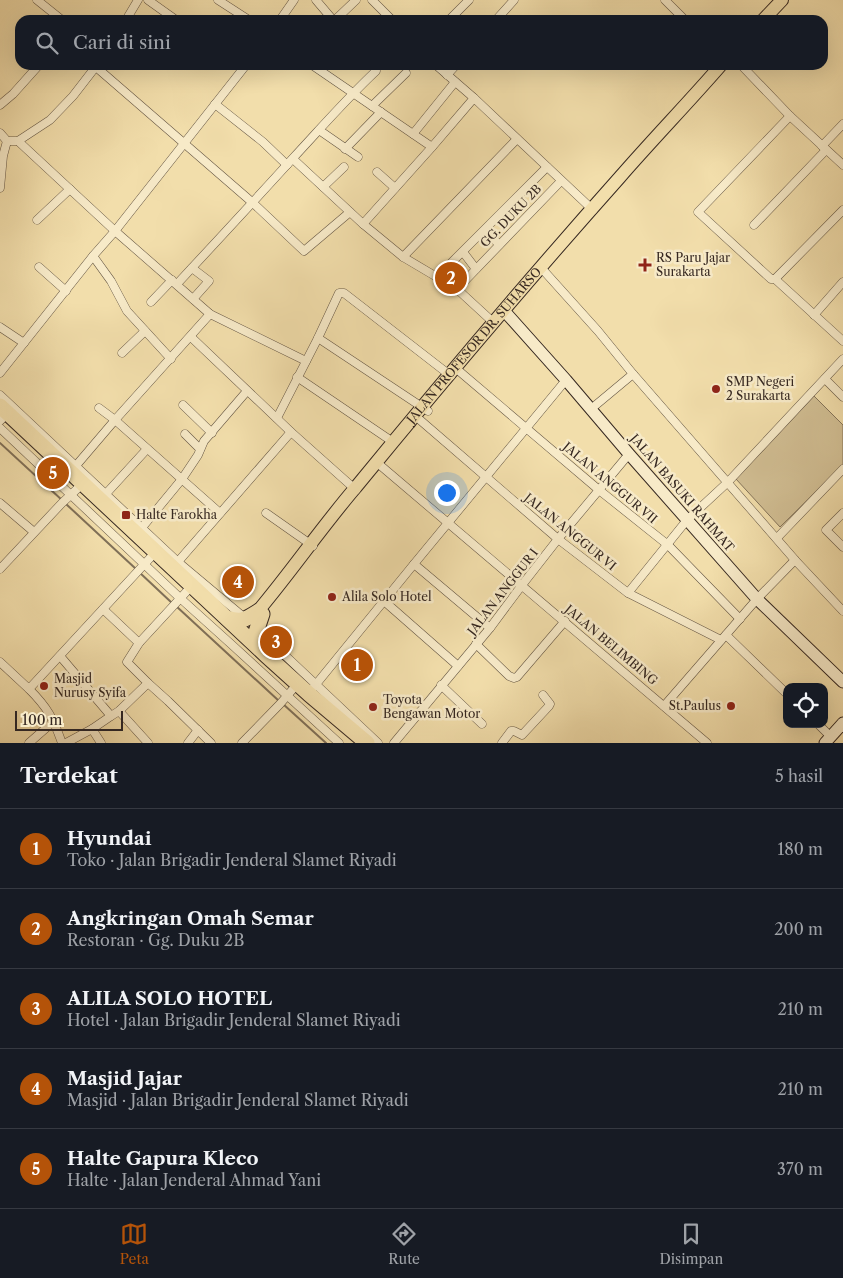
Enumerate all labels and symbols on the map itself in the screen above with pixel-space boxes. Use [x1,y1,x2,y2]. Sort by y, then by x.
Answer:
street label: GG. DUKU 2B [477,181,544,250]
place label: RS Paru Jajar Surakarta [656,250,730,279]
marker: RS Paru Jajar Surakarta [638,258,652,272]
pin: 2 [435,259,467,297]
street label: JALAN PROFESOR DR. SUHARSO [402,264,544,428]
place label: SMP Negeri 2 Surakarta [726,374,795,403]
marker: SMP Negeri 2 Surakarta [710,383,722,395]
street label: JALAN BASUKI RAHMAT [626,429,737,554]
street label: JALAN ANGGUR VII [559,437,661,526]
pin: 5 [37,454,69,492]
your location [434,480,460,506]
street label: JALAN ANGGUR VI [520,489,619,573]
place label: Halte Farokha [136,507,218,522]
marker: Halte Farokha [120,509,132,521]
street label: JALAN ANGGUR I [463,545,541,640]
pin: 4 [222,563,254,601]
place label: Alila Solo Hotel [341,589,432,604]
marker: Alila Solo Hotel [326,591,338,603]
street label: JALAN BELIMBING [560,600,661,688]
pin: 3 [260,623,292,661]
pin: 1 [341,646,373,684]
place label: Masjid Nurusy Syifa [54,671,127,700]
marker: Masjid Nurusy Syifa [38,680,50,692]
place label: Toyota Bengawan Motor [383,692,480,721]
place label: St.Paulus [669,698,721,713]
marker: St.Paulus [725,700,737,712]
marker: Toyota Bengawan Motor [367,701,379,713]
scale bar [15,708,122,731]

